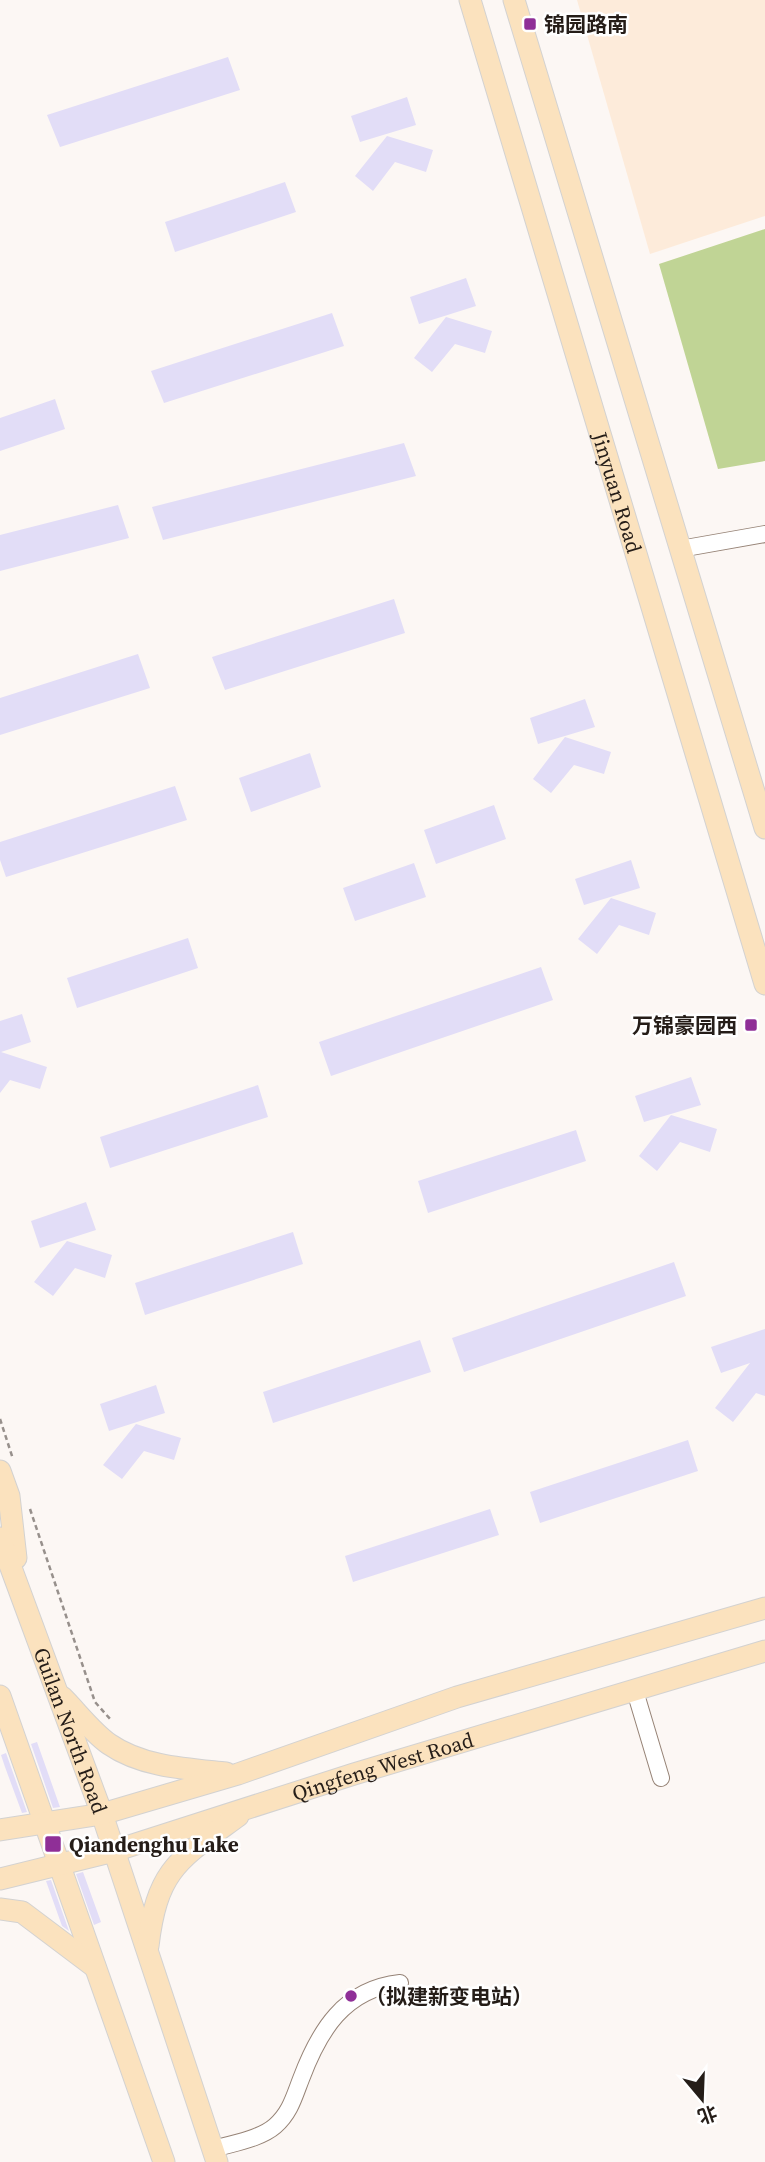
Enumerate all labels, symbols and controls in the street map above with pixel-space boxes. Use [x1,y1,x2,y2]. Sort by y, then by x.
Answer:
place label: 锦园路南 [544,10,628,39]
marker: 锦园路南 [522,16,538,32]
street label: Jinyuan Road [585,427,649,556]
place label: 万锦豪园西 [632,1011,737,1040]
marker: 万锦豪园西 [743,1017,759,1033]
street label: Guilan North Road [27,1643,115,1818]
street label: Qingfeng West Road [288,1725,477,1808]
place label: Qiandenghu Lake [69,1830,239,1859]
marker: Qiandenghu Lake [43,1834,63,1854]
place label: （拟建新变电站） [365,1982,533,2011]
marker: （拟建新变电站） [343,1988,359,2004]
north arrow [667,2064,737,2134]
text: 北 [694,2100,721,2130]

